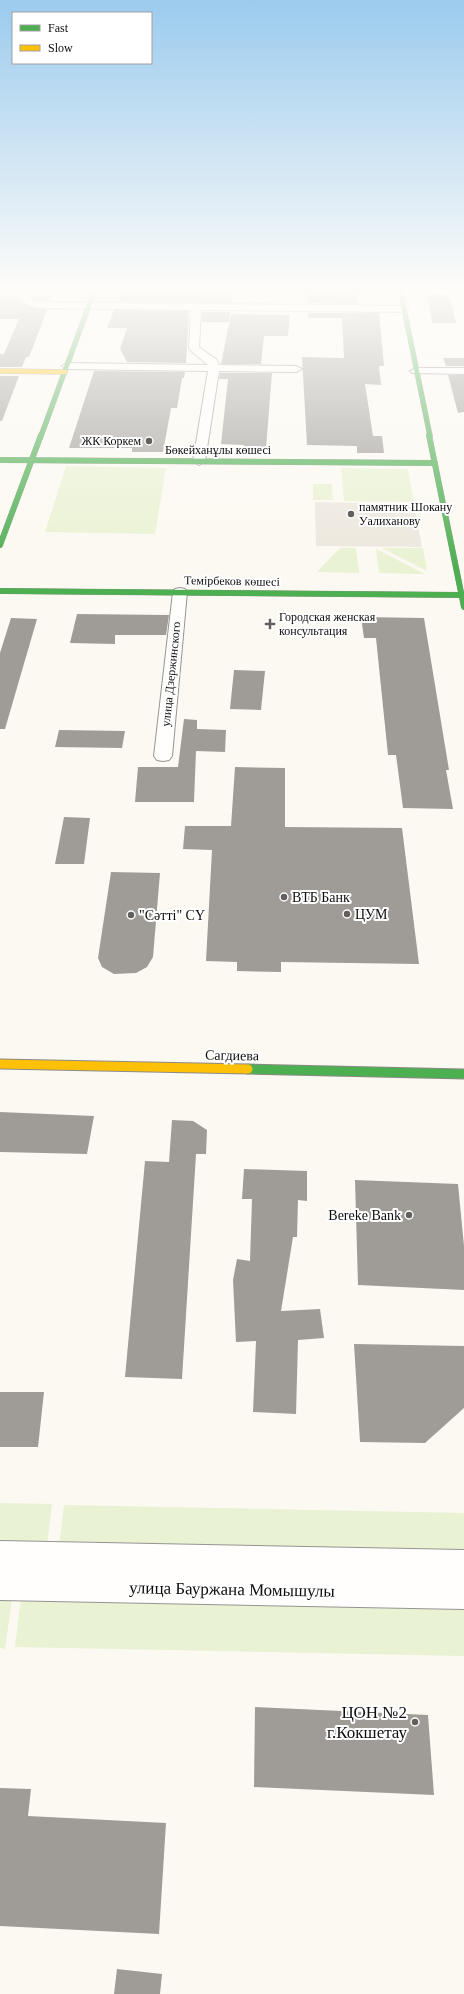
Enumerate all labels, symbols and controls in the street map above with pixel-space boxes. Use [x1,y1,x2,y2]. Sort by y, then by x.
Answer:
legend [12,12,152,64]
text: Fast [48,21,69,35]
text: Slow [48,41,73,55]
place label: ЖК Коркем [81,434,141,448]
marker: ЖК Коркем [144,436,154,446]
street label: Бөкейханұлы көшесі [165,443,272,457]
place label: памятник Шокану Уалиханову [359,500,452,528]
marker: памятник Шокану Уалиханову [346,509,356,519]
street label: Темірбеков көшесі [184,573,281,589]
place label: Городская женская консультация [279,610,376,638]
marker: Городская женская консультация [264,618,276,630]
street label: улица Дзержинского [159,621,183,727]
place label: ВТБ Банк [292,890,350,905]
marker: ВТБ Банк [279,892,289,902]
place label: ЦУМ [355,907,388,922]
place label: "Сәтті" СY [139,908,205,923]
marker: ЦУМ [342,909,352,919]
marker: "Сәтті" СY [126,910,136,920]
street label: Сагдиева [205,1048,260,1063]
place label: Bereke Bank [328,1208,401,1223]
marker: Bereke Bank [404,1210,414,1220]
street label: улица Бауржана Момышулы [129,1578,336,1601]
place label: ЦОН №2 г.Кокшетау [327,1703,407,1742]
marker: ЦОН №2 г.Кокшетау [410,1717,420,1727]

